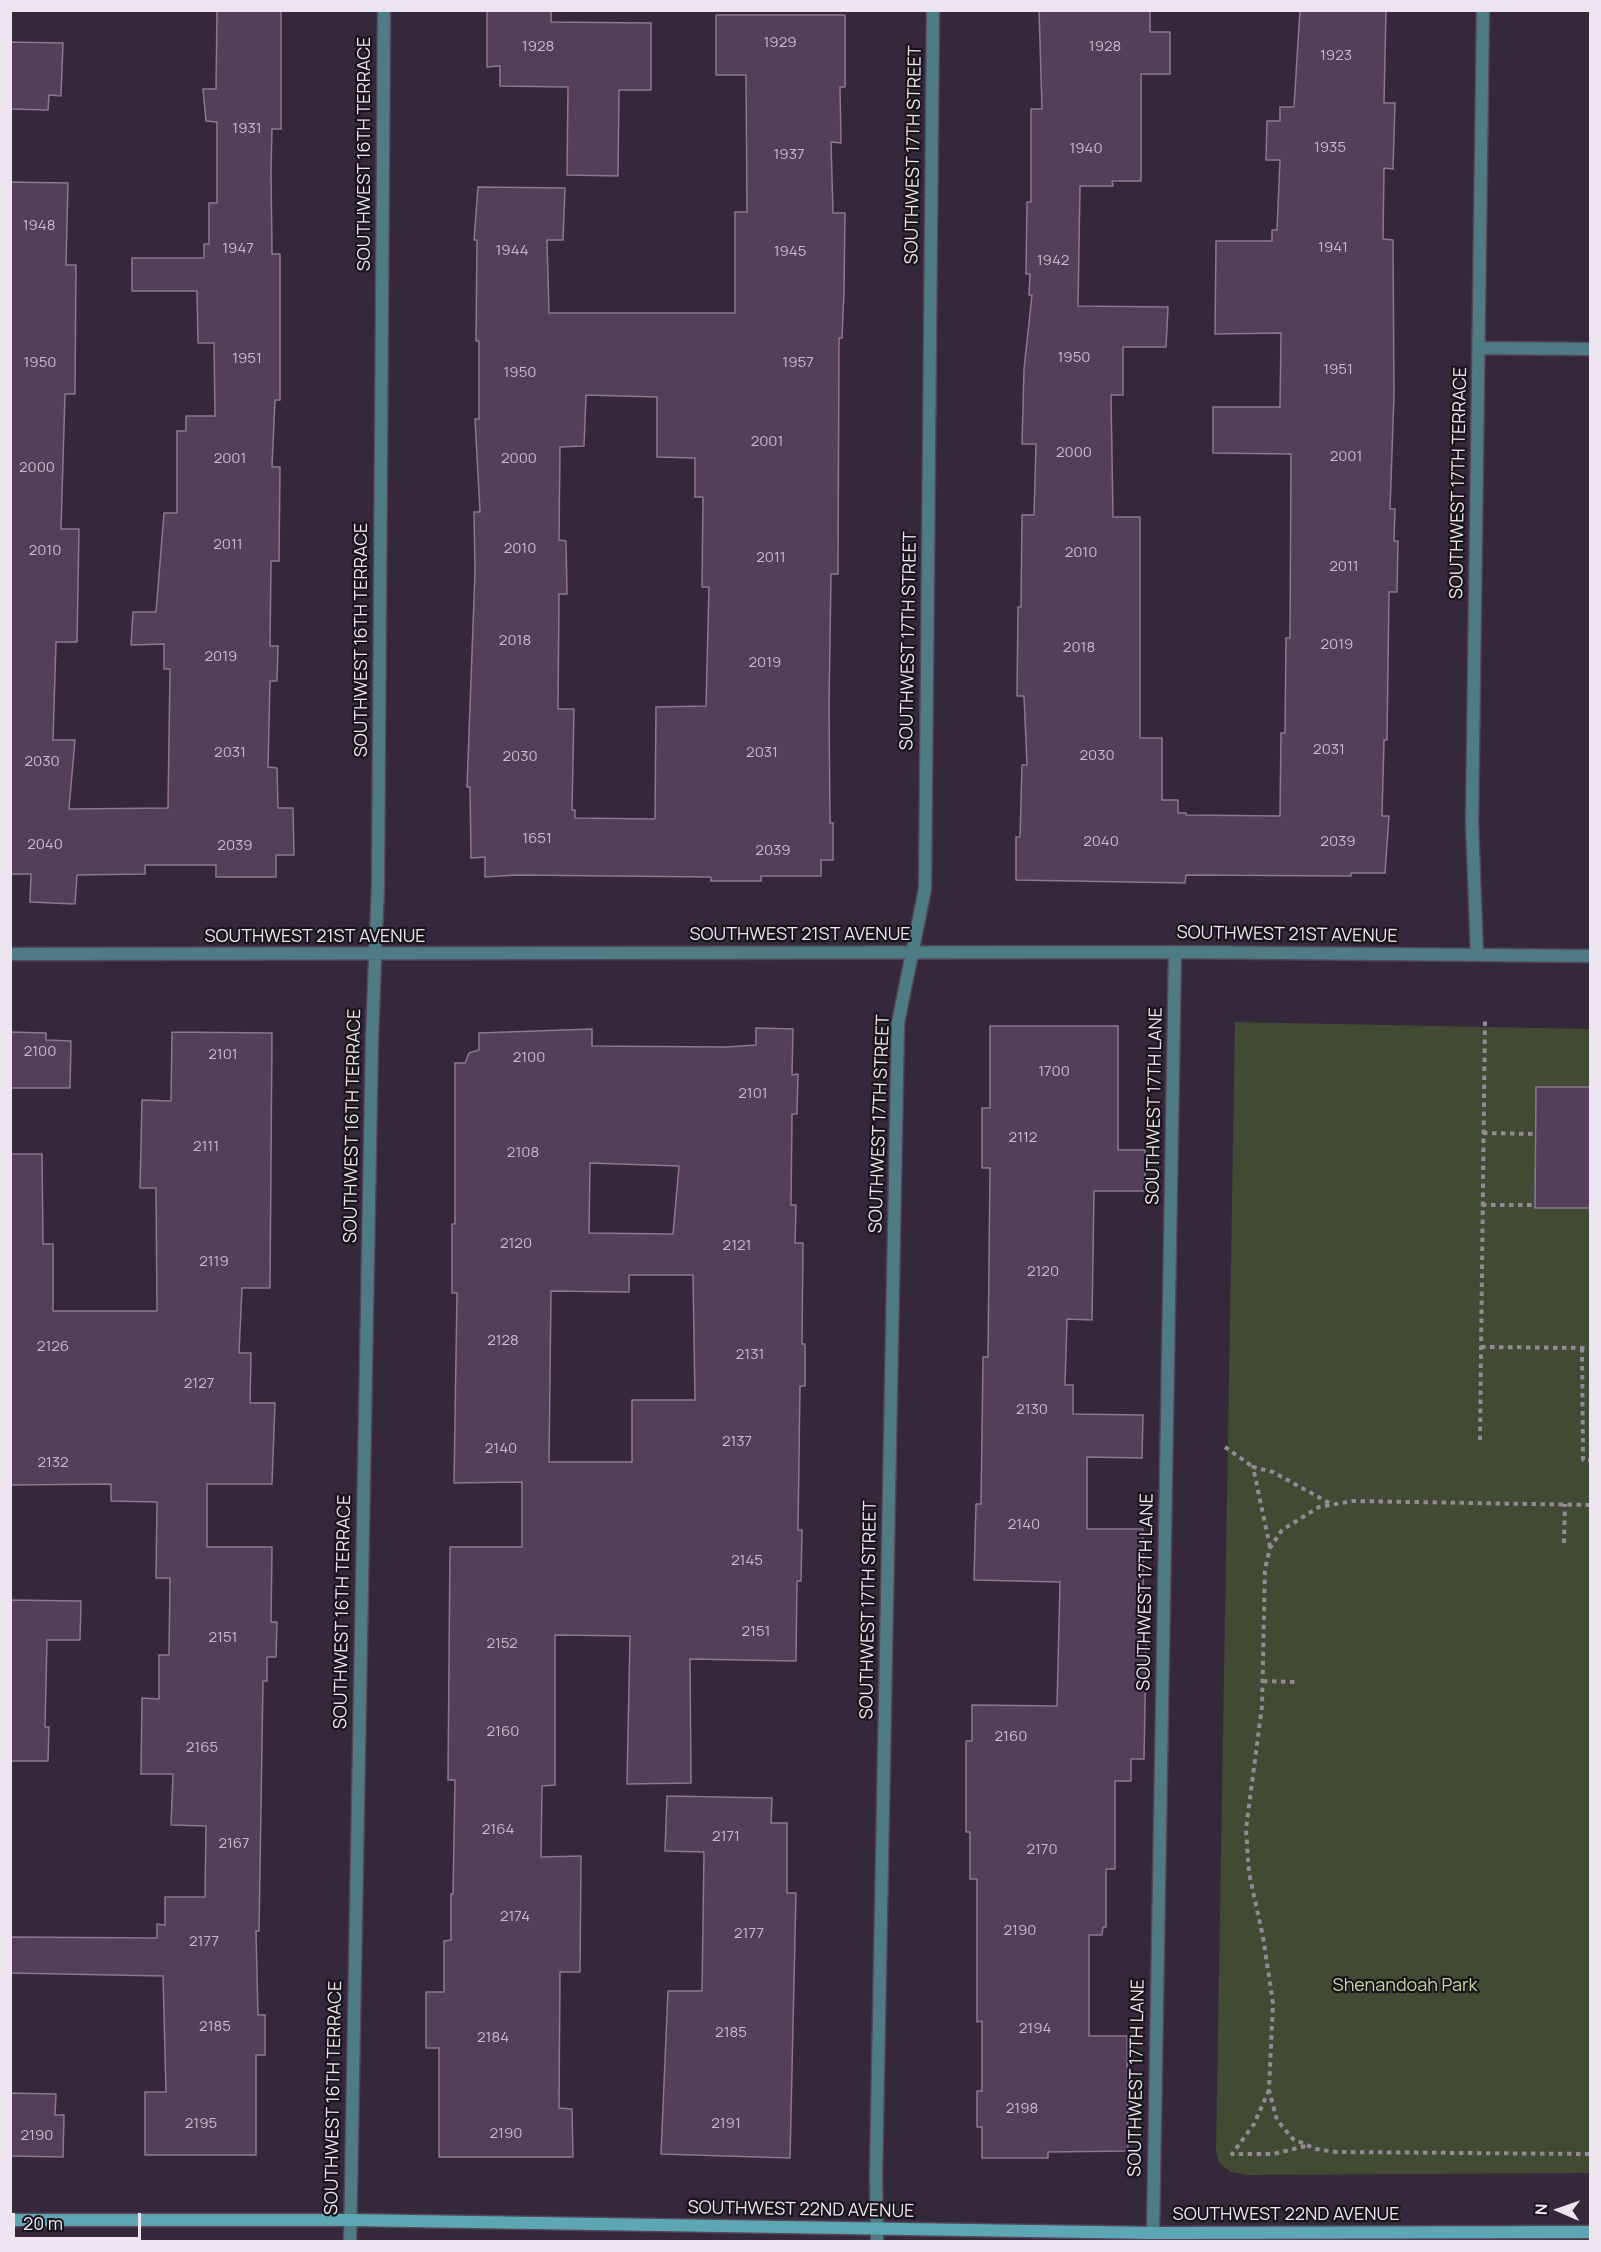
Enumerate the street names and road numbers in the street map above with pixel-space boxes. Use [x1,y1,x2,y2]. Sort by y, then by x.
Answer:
street label: SOUTHWEST 16TH TERRACE [354,37,376,271]
street label: SOUTHWEST 17TH STREET [901,45,927,265]
street label: SOUTHWEST 17TH TERRACE [1446,367,1472,599]
street label: SOUTHWEST 16TH TERRACE [351,523,373,757]
street label: SOUTHWEST 17TH STREET [896,531,922,751]
street label: SOUTHWEST 21ST AVENUE [1176,922,1398,948]
street label: SOUTHWEST 21ST AVENUE [689,924,911,946]
street label: SOUTHWEST 21ST AVENUE [204,926,426,948]
street label: SOUTHWEST 17TH LANE [1142,1007,1168,1205]
street label: SOUTHWEST 16TH TERRACE [340,1009,366,1243]
street label: SOUTHWEST 17TH STREET [865,1014,895,1234]
street label: SOUTHWEST 17TH LANE [1133,1493,1159,1691]
street label: SOUTHWEST 16TH TERRACE [330,1495,356,1729]
street label: SOUTHWEST 17TH STREET [856,1500,882,1720]
street label: SOUTHWEST 17TH LANE [1124,1979,1150,2177]
street label: SOUTHWEST 16TH TERRACE [321,1981,347,2215]
street label: SOUTHWEST 22ND AVENUE [687,2197,915,2223]
street label: SOUTHWEST 22ND AVENUE [1173,2204,1399,2226]

